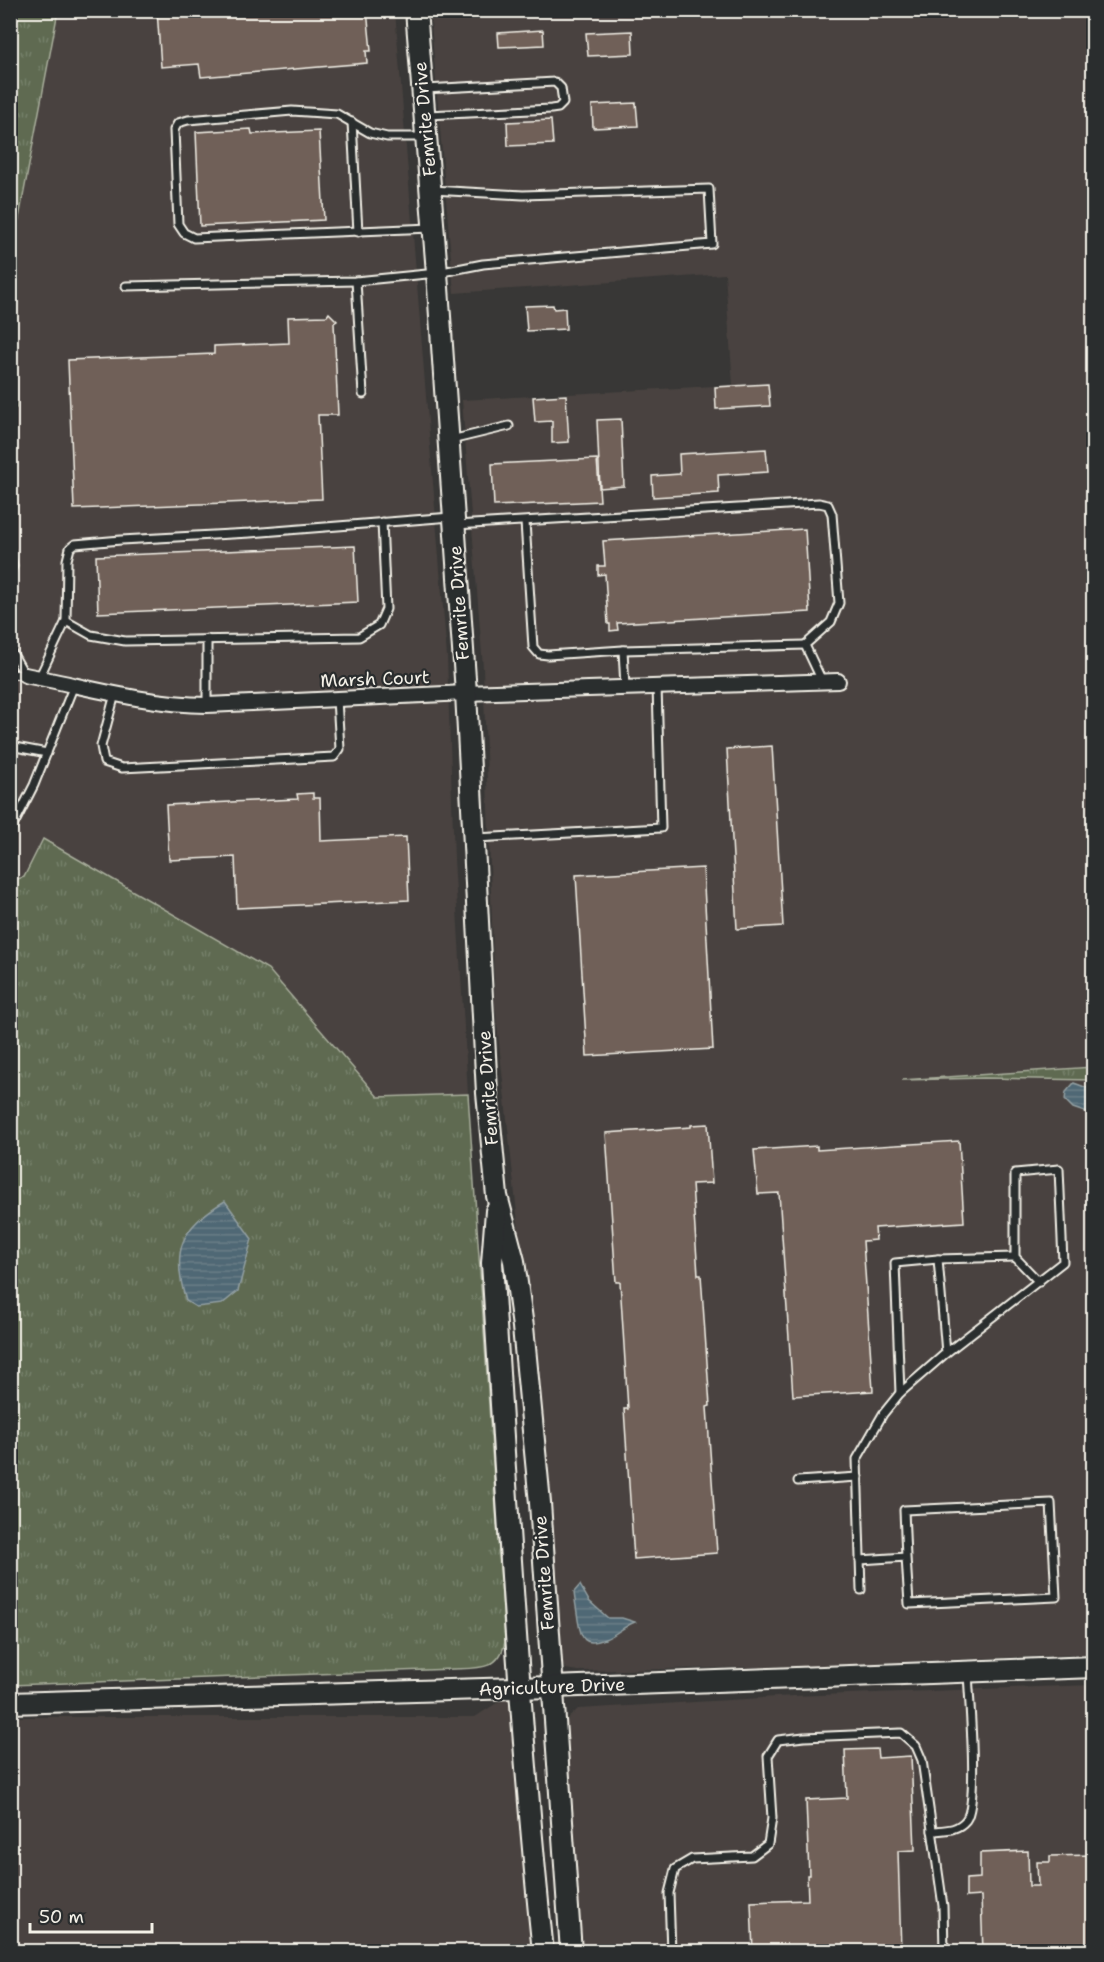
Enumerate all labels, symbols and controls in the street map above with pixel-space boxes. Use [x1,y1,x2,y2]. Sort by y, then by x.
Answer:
street label: Femrite Drive [408,61,442,177]
street label: Femrite Drive [443,545,475,661]
street label: Marsh Court [320,665,430,693]
street label: Femrite Drive [472,1030,504,1146]
street label: Femrite Drive [528,1515,560,1631]
street label: Agriculture Drive [478,1672,626,1702]
scale bar [30,1896,152,1934]
text: 50 m [39,1905,84,1929]

